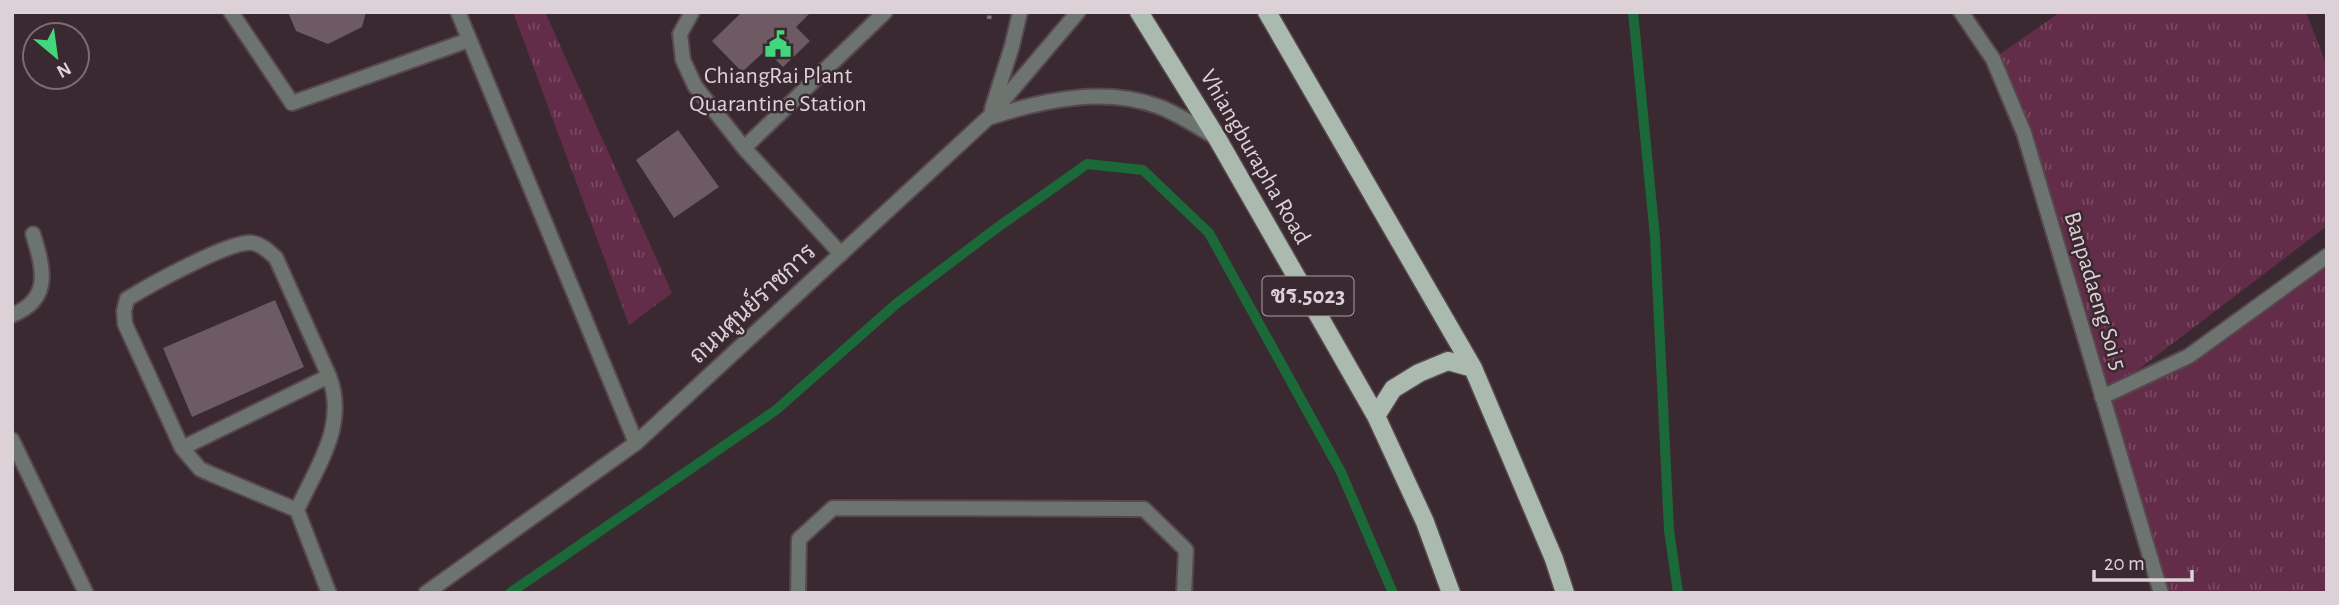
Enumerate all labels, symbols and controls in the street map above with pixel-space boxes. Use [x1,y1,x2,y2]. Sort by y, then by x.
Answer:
north arrow [21,21,91,91]
public building icon: ChiangRai Plant Quarantine Station [763,29,793,59]
text: N [53,58,74,81]
place label: ChiangRai Plant Quarantine Station [689,64,867,116]
street label: Vhiangburapha Road [1195,66,1315,248]
street label: Banpadaeng Soi 5 [2059,209,2131,373]
street label: ถนนศูนย์ราชการ [682,236,823,371]
road number: ชร.5023 [1262,276,1354,316]
scale bar [2094,538,2192,582]
text: 20 m [2104,553,2145,574]

